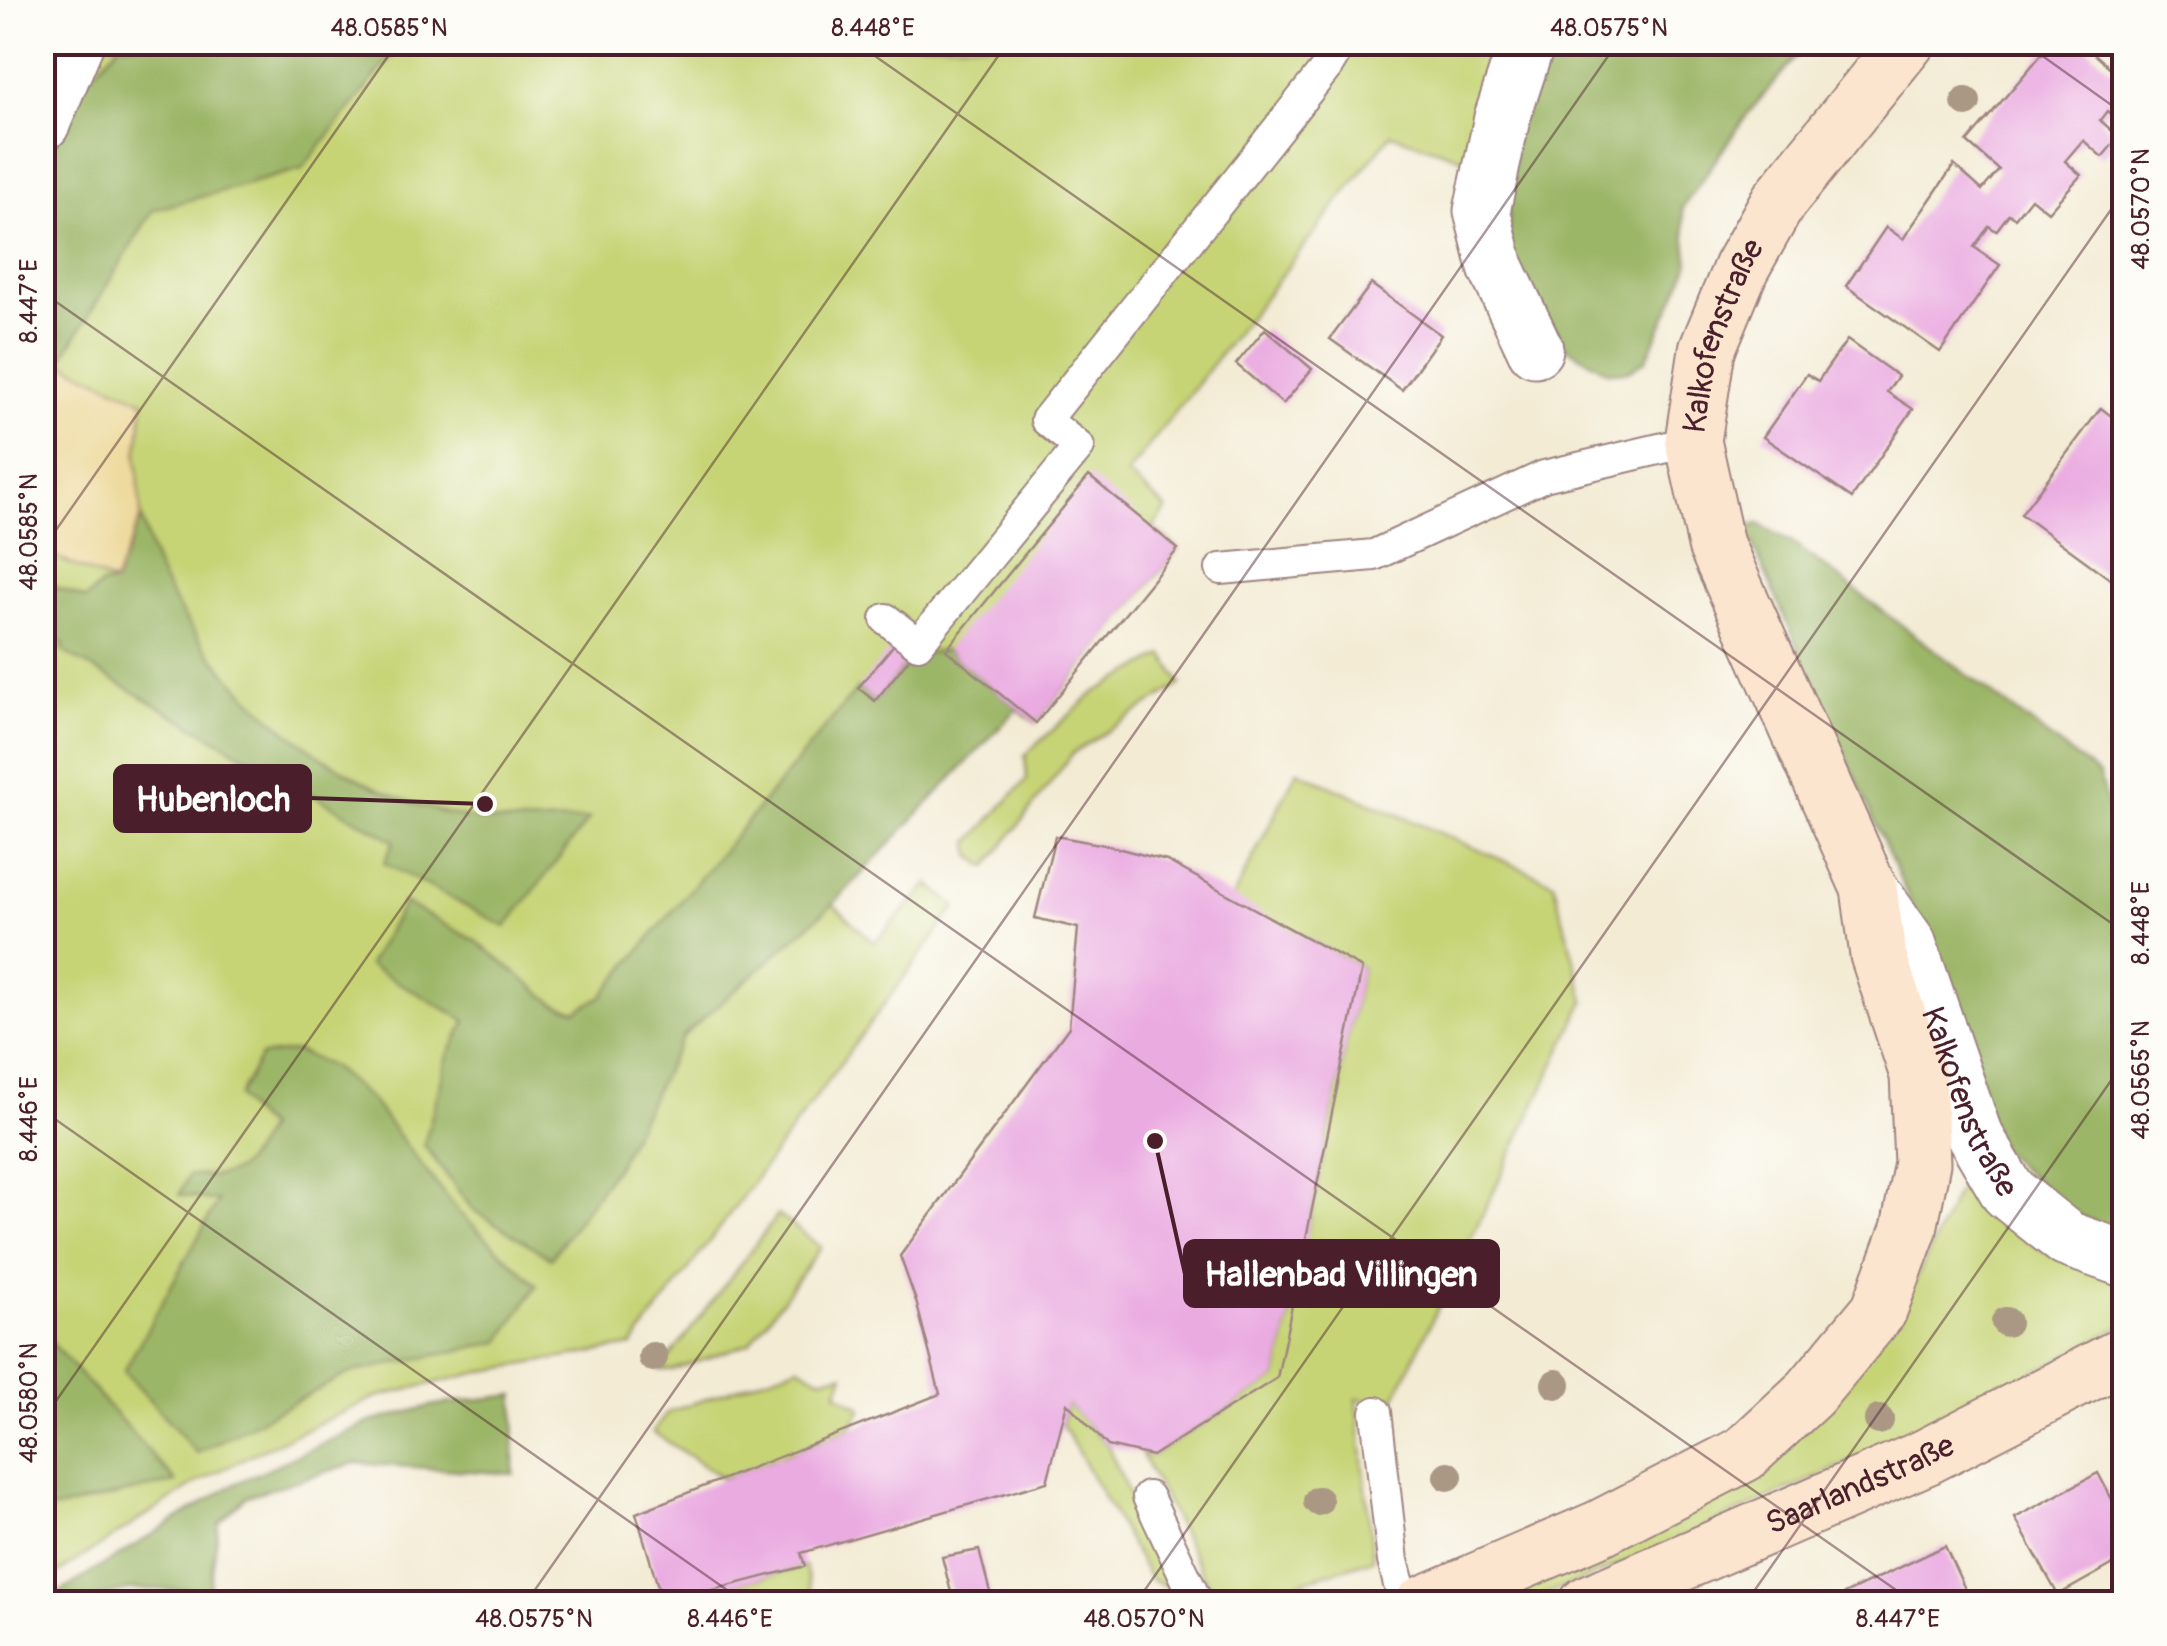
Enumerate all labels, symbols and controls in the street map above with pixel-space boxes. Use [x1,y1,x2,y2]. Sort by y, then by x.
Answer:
text: 48.0585°N [330,13,448,44]
text: 8.448°E [831,13,915,44]
text: 48.0575°N [1550,13,1668,44]
text: 48.0570°N [2126,148,2157,270]
street label: Kalkofenstraße [1674,232,1773,436]
text: 8.447°E [14,259,45,343]
text: 48.0585°N [14,473,45,591]
callout: Hubenloch [115,766,310,831]
text: Hubenloch [136,778,290,822]
text: 8.448°E [2126,881,2157,965]
street label: Kalkofenstraße [1912,1002,2027,1205]
text: 48.0565°N [2126,1020,2157,1140]
text: 8.446°E [14,1076,45,1162]
callout: Hallenbad Villingen [1185,1241,1498,1306]
text: Hallenbad Villingen [1204,1253,1478,1297]
text: 48.0580°N [14,1343,45,1463]
street label: Saarlandstraße [1760,1426,1962,1544]
text: 48.0575°N [475,1604,593,1635]
text: 8.446°E [687,1604,773,1635]
text: 48.0570°N [1083,1604,1205,1635]
text: 8.447°E [1856,1604,1940,1635]

